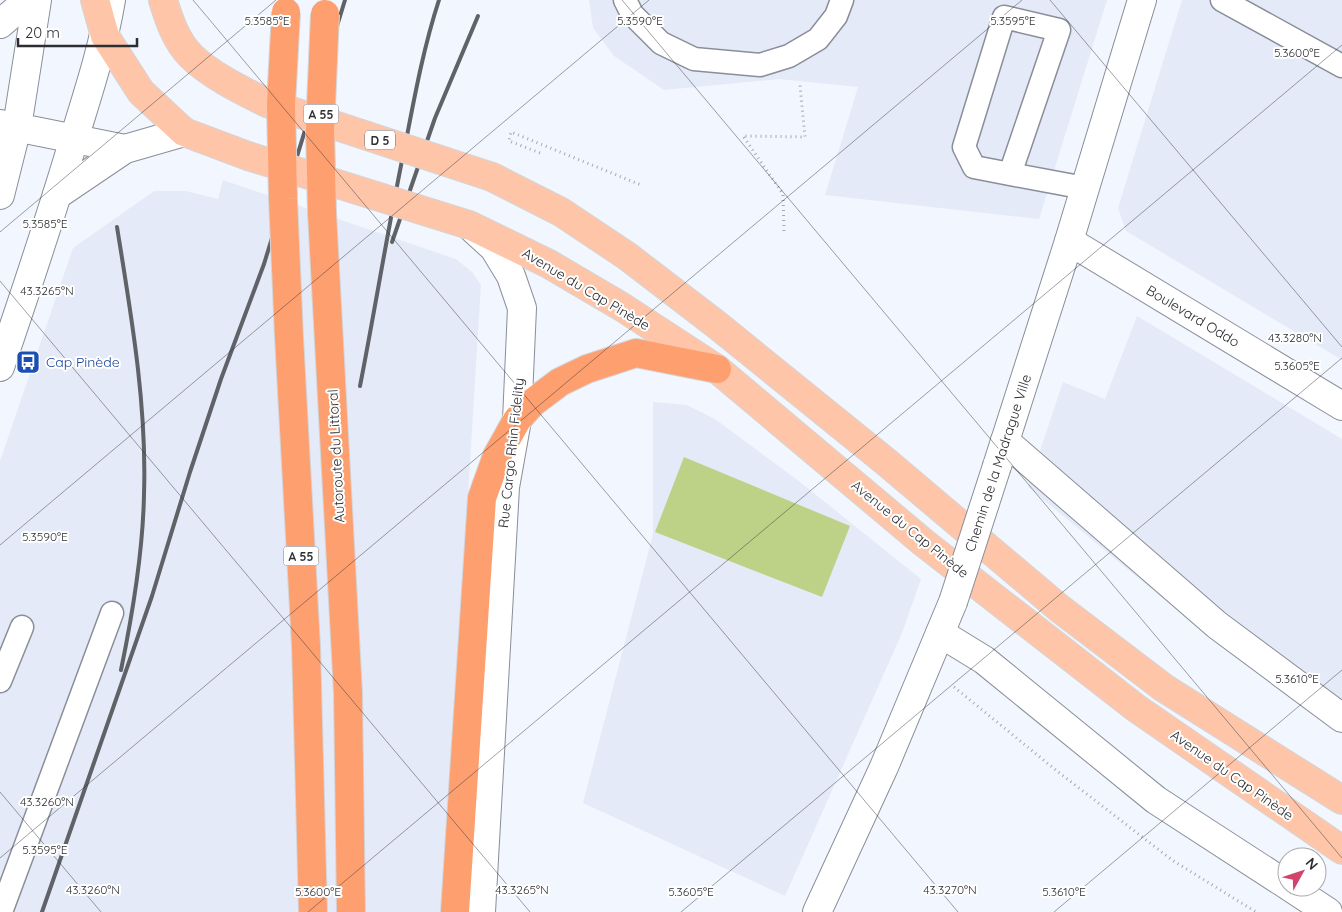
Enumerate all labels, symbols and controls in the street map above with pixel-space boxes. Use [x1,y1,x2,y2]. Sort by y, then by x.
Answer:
text: 5.3585°E [244,13,290,28]
text: 5.3590°E [617,13,663,28]
text: 5.3595°E [990,13,1036,28]
scale bar [18,15,136,47]
text: 20 m [25,23,60,42]
text: 5.3600°E [1274,45,1320,60]
road number: A 55 [304,105,338,124]
road number: D 5 [365,130,395,150]
text: 5.3585°E [22,216,68,231]
street label: Avenue du Cap Pinède [519,244,653,334]
street label: Boulevard Oddo [1143,281,1243,351]
text: 43.3265°N [20,283,74,298]
text: 43.3280°N [1268,330,1322,345]
bus stop icon: Cap Pinède [15,349,41,375]
place label: Cap Pinède [46,353,120,371]
text: 5.3605°E [1274,358,1320,373]
street label: Chemin de la Madrague Ville [961,372,1035,554]
street label: Rue Cargo Rhin Fidelity [494,377,528,529]
street label: Autoroute du Littoral [324,389,348,523]
street label: Avenue du Cap Pinède [848,476,972,582]
text: 5.3590°E [22,529,68,544]
road number: A 55 [284,546,318,566]
text: 5.3610°E [1275,671,1319,686]
street label: Avenue du Cap Pinède [1167,726,1297,824]
text: 43.3260°N [20,794,74,809]
text: 5.3595°E [22,842,68,857]
north arrow [1277,847,1327,897]
text: N [1302,854,1322,873]
text: 43.3260°N [66,882,120,897]
text: 43.3265°N [495,882,549,897]
text: 43.3270°N [923,882,977,897]
text: 5.3600°E [295,884,341,899]
text: 5.3605°E [668,884,714,899]
text: 5.3610°E [1042,884,1086,899]

